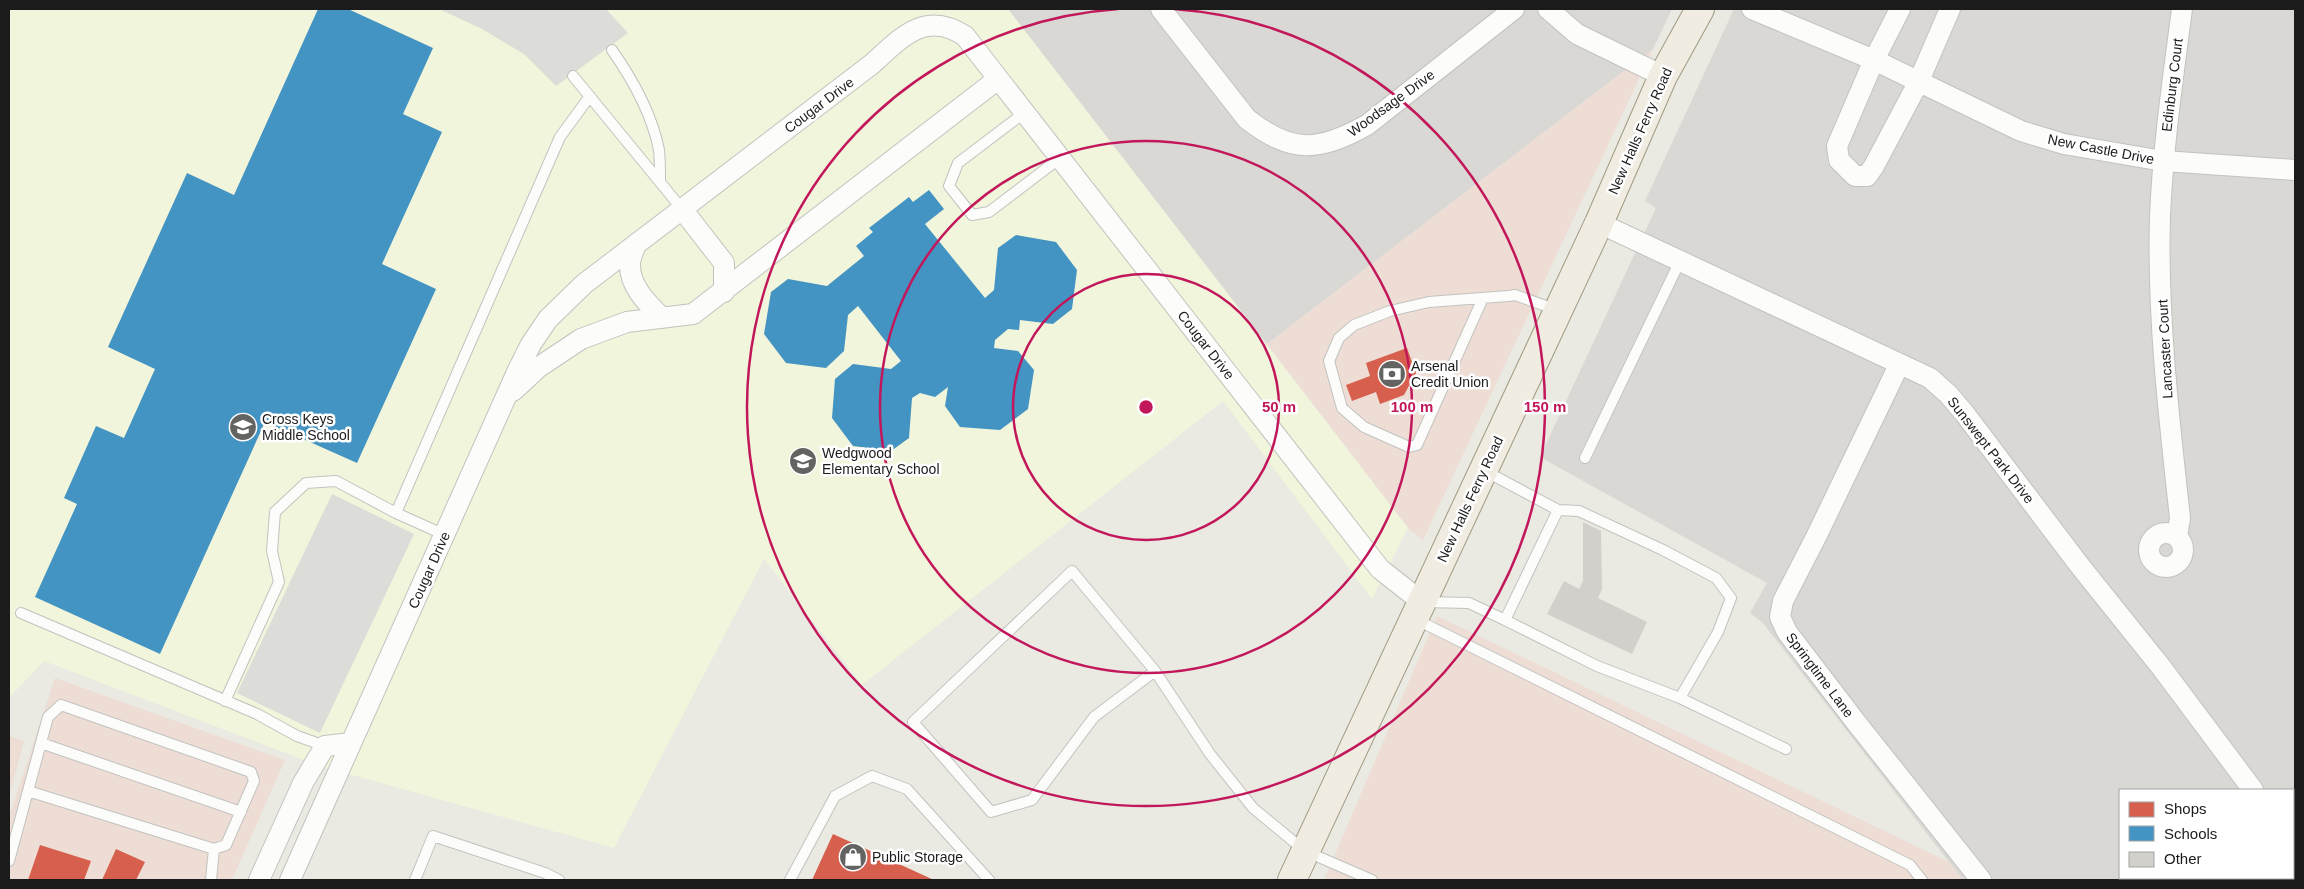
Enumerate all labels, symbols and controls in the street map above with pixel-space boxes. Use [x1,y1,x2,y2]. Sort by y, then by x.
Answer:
street label: Edinburg Court [2158,37,2186,133]
street label: New Halls Ferry Road [1605,65,1675,197]
street label: Woodsage Drive [1345,66,1438,140]
street label: Cougar Drive [781,74,857,136]
street label: New Castle Drive [2046,131,2156,167]
street label: Lancaster Court [2154,299,2176,399]
street label: Cougar Drive [1174,308,1238,383]
place label: Arsenal Credit Union [1411,358,1489,390]
bank icon: Arsenal Credit Union [1377,359,1407,389]
street label: Sunswept Park Drive [1944,394,2038,507]
centre of rings [1137,398,1155,416]
text: 50 m [1262,398,1296,415]
text: 100 m [1391,398,1433,415]
text: 150 m [1524,398,1566,415]
place label: Cross Keys Middle School [262,411,350,443]
school or university icon: Cross Keys Middle School [228,412,258,442]
street label: New Halls Ferry Road [1434,434,1506,564]
place label: Wedgwood Elementary School [822,445,940,477]
school or university icon: Wedgwood Elementary School [788,446,818,476]
street label: Cougar Drive [405,529,453,611]
street label: Springtime Lane [1783,629,1857,721]
legend [2119,789,2294,879]
text: Shops [2164,800,2207,817]
text: Schools [2164,825,2217,842]
shop icon: Public Storage [838,842,868,872]
place label: Public Storage [872,849,963,865]
text: Other [2164,850,2202,867]

